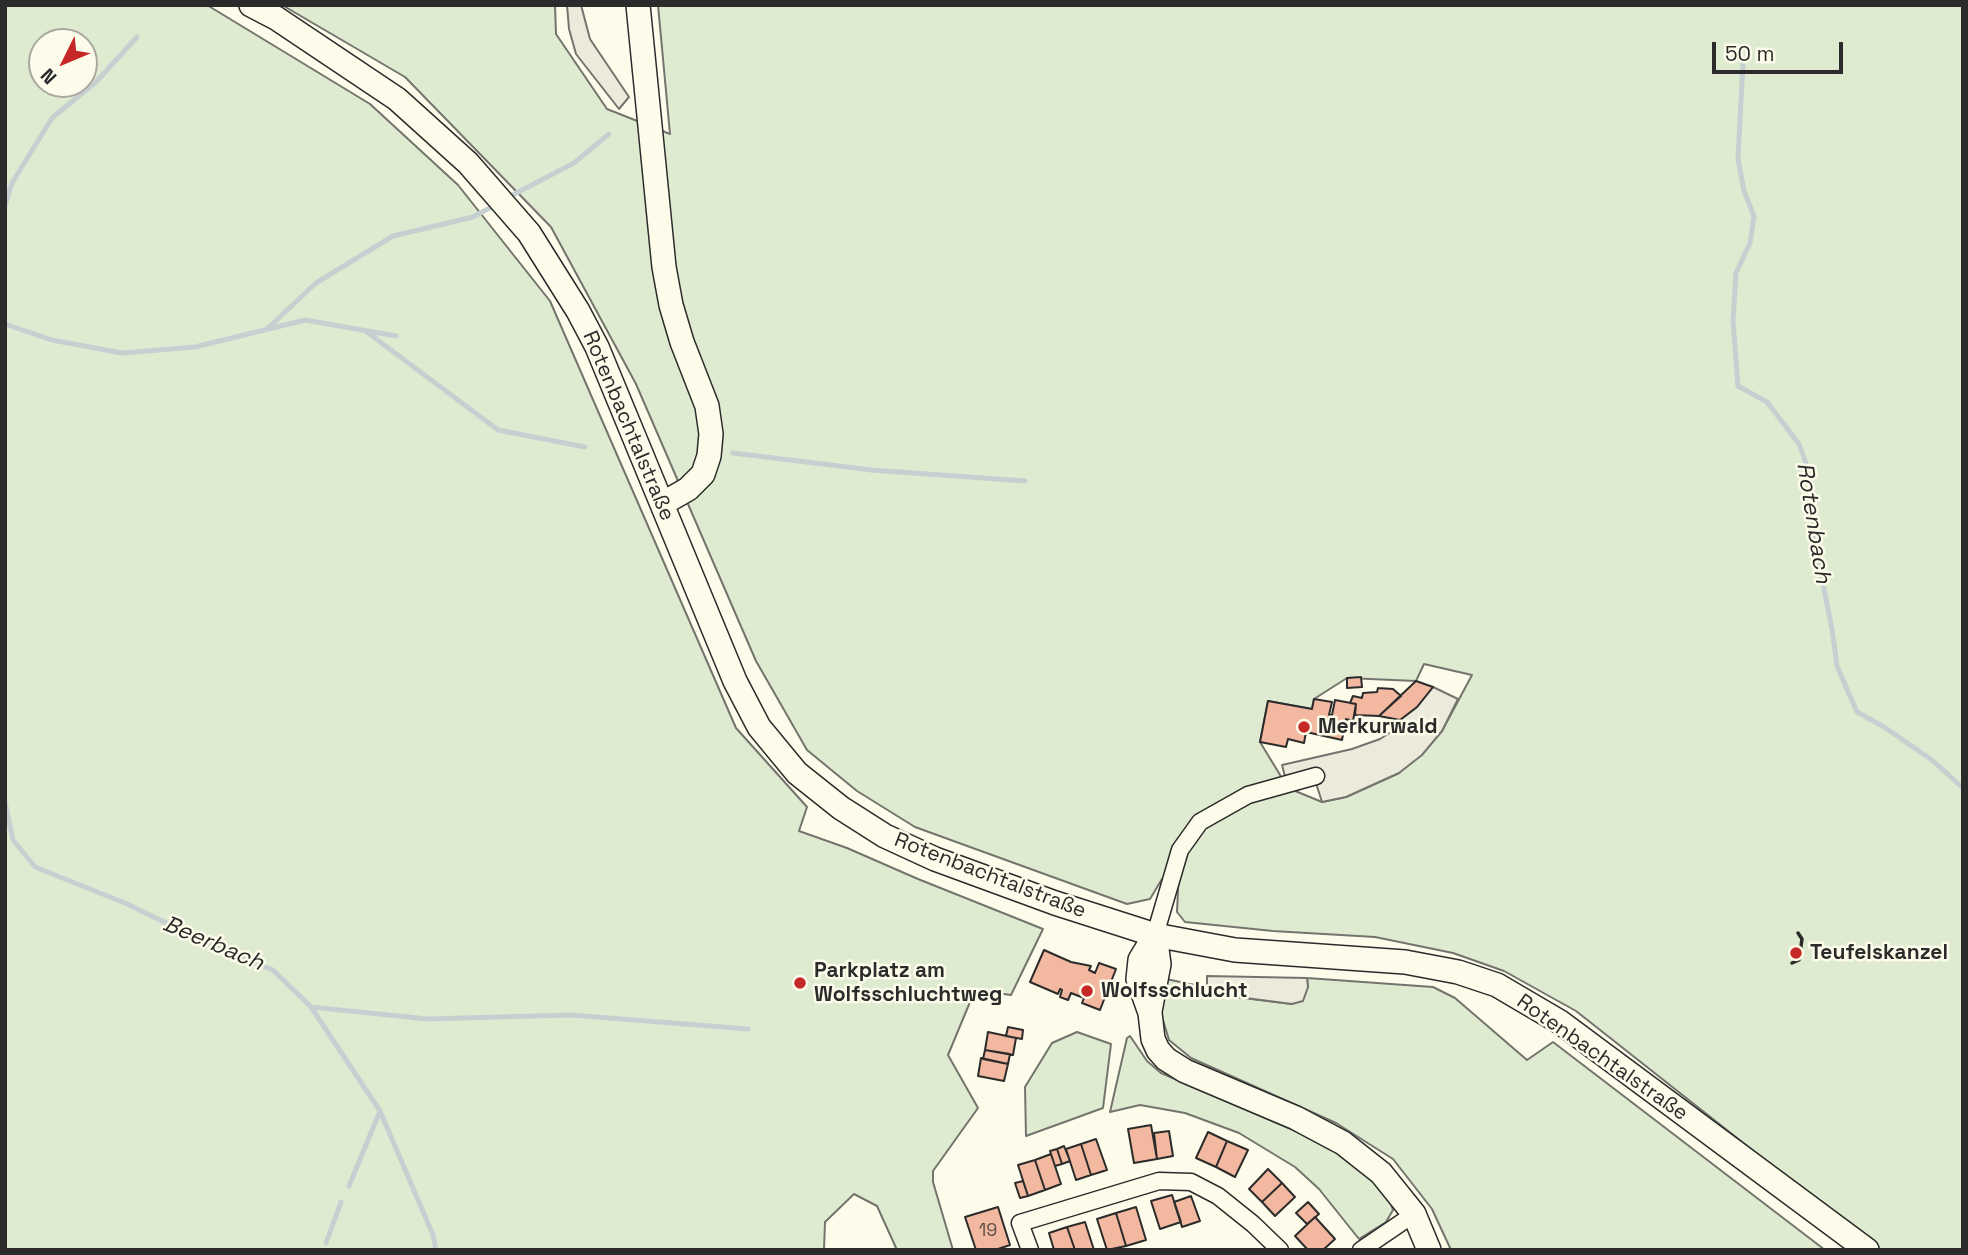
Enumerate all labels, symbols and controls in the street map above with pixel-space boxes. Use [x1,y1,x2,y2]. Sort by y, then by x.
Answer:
north arrow [28,28,98,98]
scale bar [1716,28,1847,72]
text: 50 m [1725,40,1775,67]
text: N [35,63,62,89]
street label: Rotenbachtalstraße [577,327,679,525]
water label: Rotenbach [1790,461,1836,585]
place label: Merkurwald [1318,714,1438,740]
marker: Merkurwald [1296,719,1312,735]
street label: Rotenbachtalstraße [891,828,1089,924]
water label: Beerbach [159,910,267,978]
place label: Teufelskanzel [1810,940,1948,966]
marker: Teufelskanzel [1788,945,1804,961]
place label: Parkplatz am Wolfsschluchtweg [814,958,1002,1008]
marker: Parkplatz am Wolfsschluchtweg [792,975,808,991]
place label: Wolfsschlucht [1101,978,1248,1004]
marker: Wolfsschlucht [1079,983,1095,999]
street label: Rotenbachtalstraße [1511,989,1693,1127]
house number: 19 [979,1220,997,1242]

